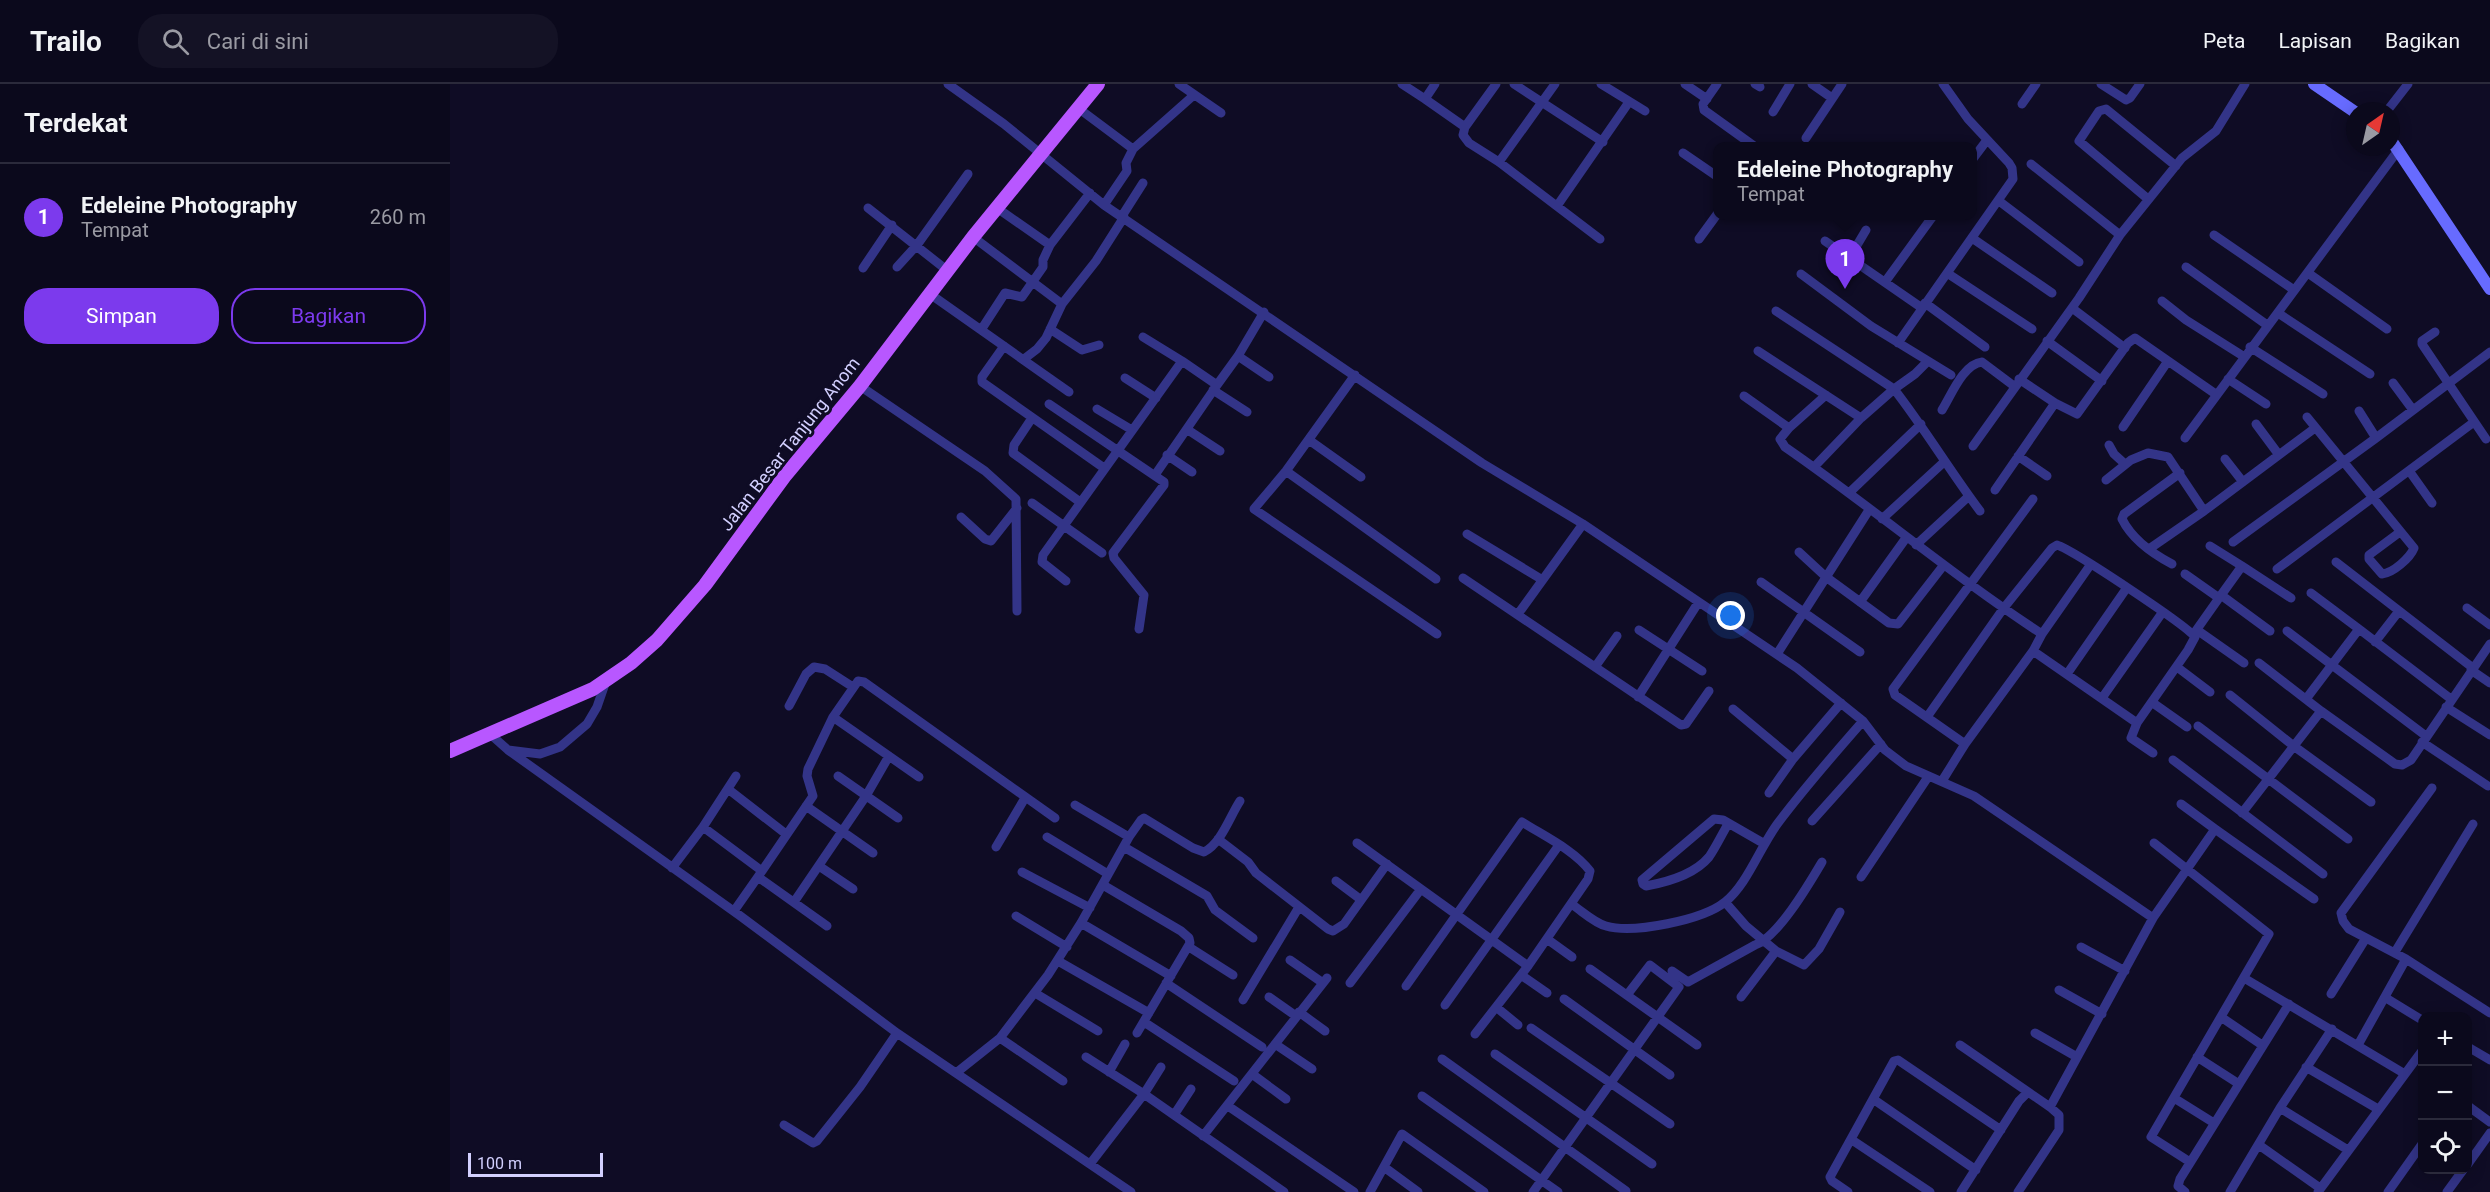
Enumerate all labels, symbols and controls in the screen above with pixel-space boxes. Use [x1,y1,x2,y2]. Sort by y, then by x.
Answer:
search box [138,14,558,68]
text: Trailo [30,25,102,58]
icon: search [159,25,192,58]
text: Cari di sini [207,29,309,54]
text: Peta [2203,29,2245,53]
text: Lapisan [2278,29,2352,53]
text: Bagikan [2385,29,2460,53]
north arrow [2346,102,2400,156]
text: Terdekat [24,108,128,138]
popup [1713,142,1977,220]
text: Edeleine Photography [1737,157,1953,182]
text: Tempat [1737,182,1805,206]
text: Edeleine Photography [81,193,297,218]
text: 1 [38,205,49,229]
text: 260 m [370,205,426,229]
text: Tempat [81,218,149,242]
pin: 1 [1826,240,1864,289]
button: Simpan [24,288,219,344]
button: Bagikan [231,288,426,344]
street label: Jalan Besar Tanjung Anom [715,353,864,535]
your location [1716,601,1745,630]
map controls [2418,1012,2472,1174]
button: + [2418,1012,2472,1066]
button: − [2418,1066,2472,1120]
button: locate [2418,1120,2472,1174]
scale bar [468,1150,603,1178]
text: 100 m [477,1154,522,1173]

